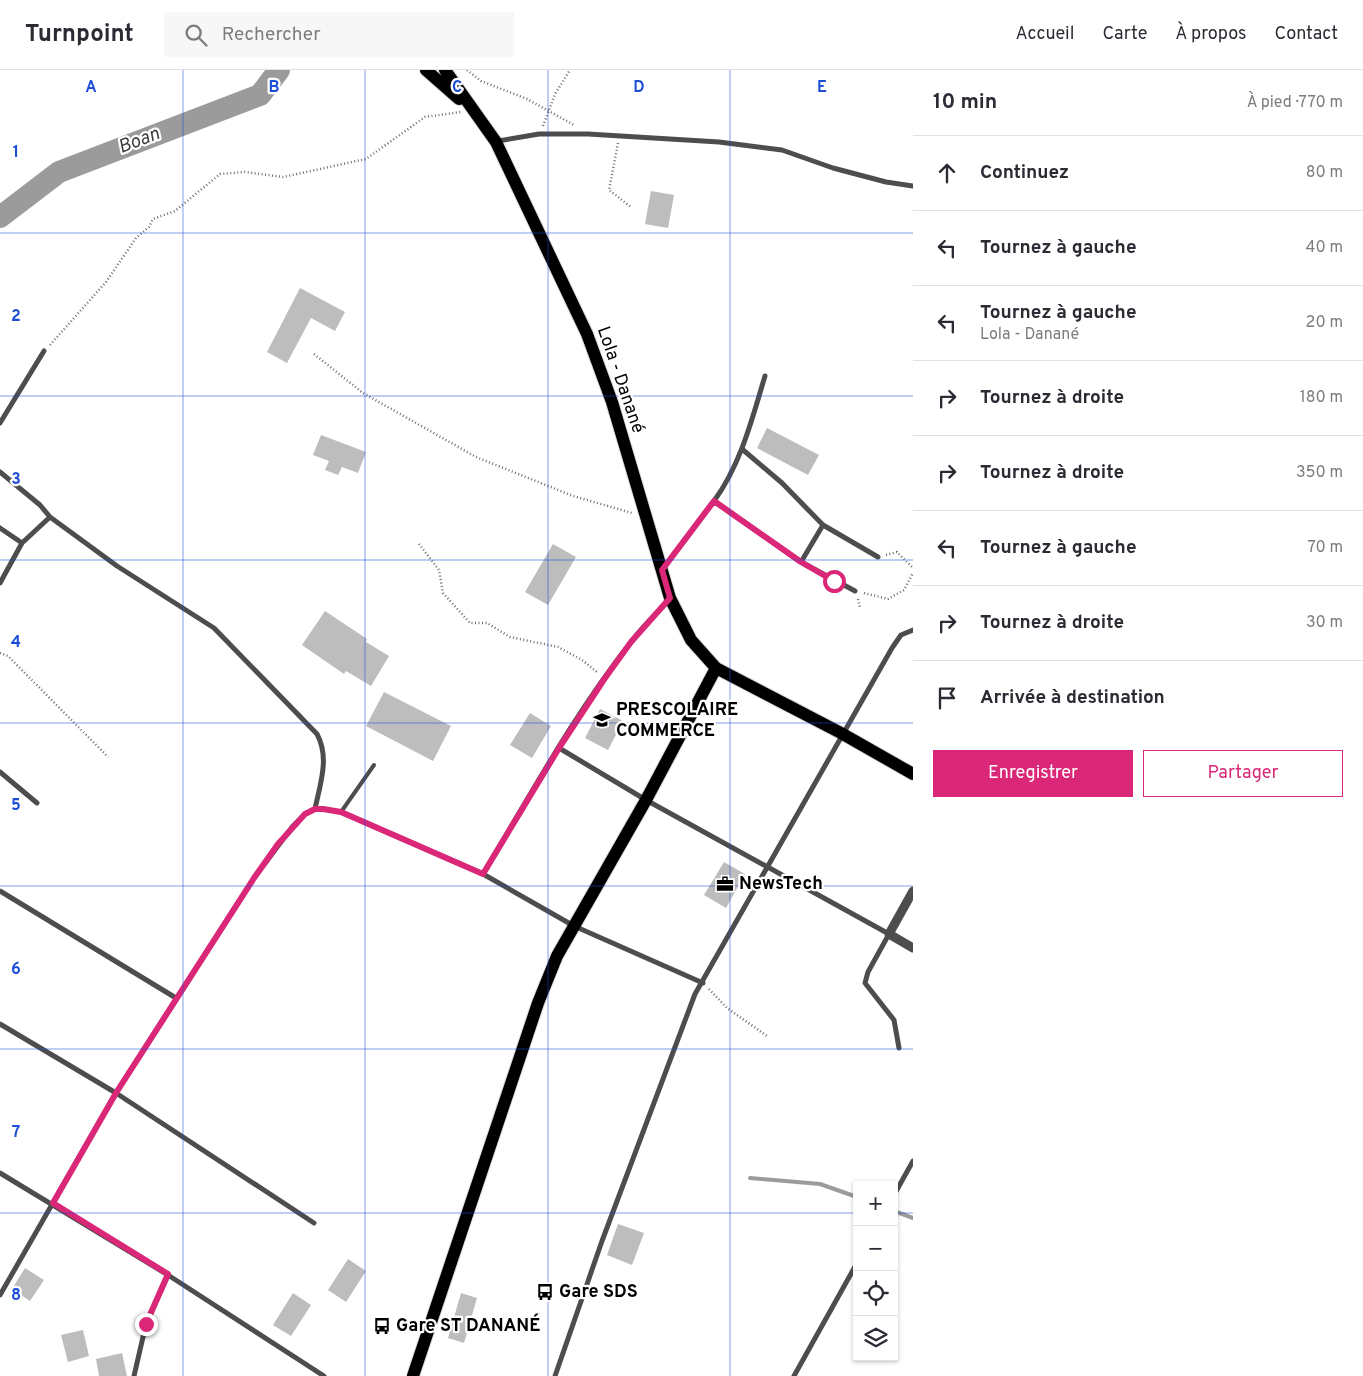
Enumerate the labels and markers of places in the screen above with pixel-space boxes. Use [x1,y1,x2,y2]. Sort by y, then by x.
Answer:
place label: PRESCOLAIRE COMMERCE [616,699,738,743]
school or university icon: PRESCOLAIRE COMMERCE [592,710,612,730]
place label: NewsTech [739,873,823,896]
office icon: NewsTech [715,874,735,894]
place label: Gare SDS [559,1281,638,1304]
bus stop icon: Gare SDS [535,1282,555,1302]
place label: Gare ST DANANÉ [396,1313,540,1338]
bus stop icon: Gare ST DANANÉ [372,1316,392,1336]

